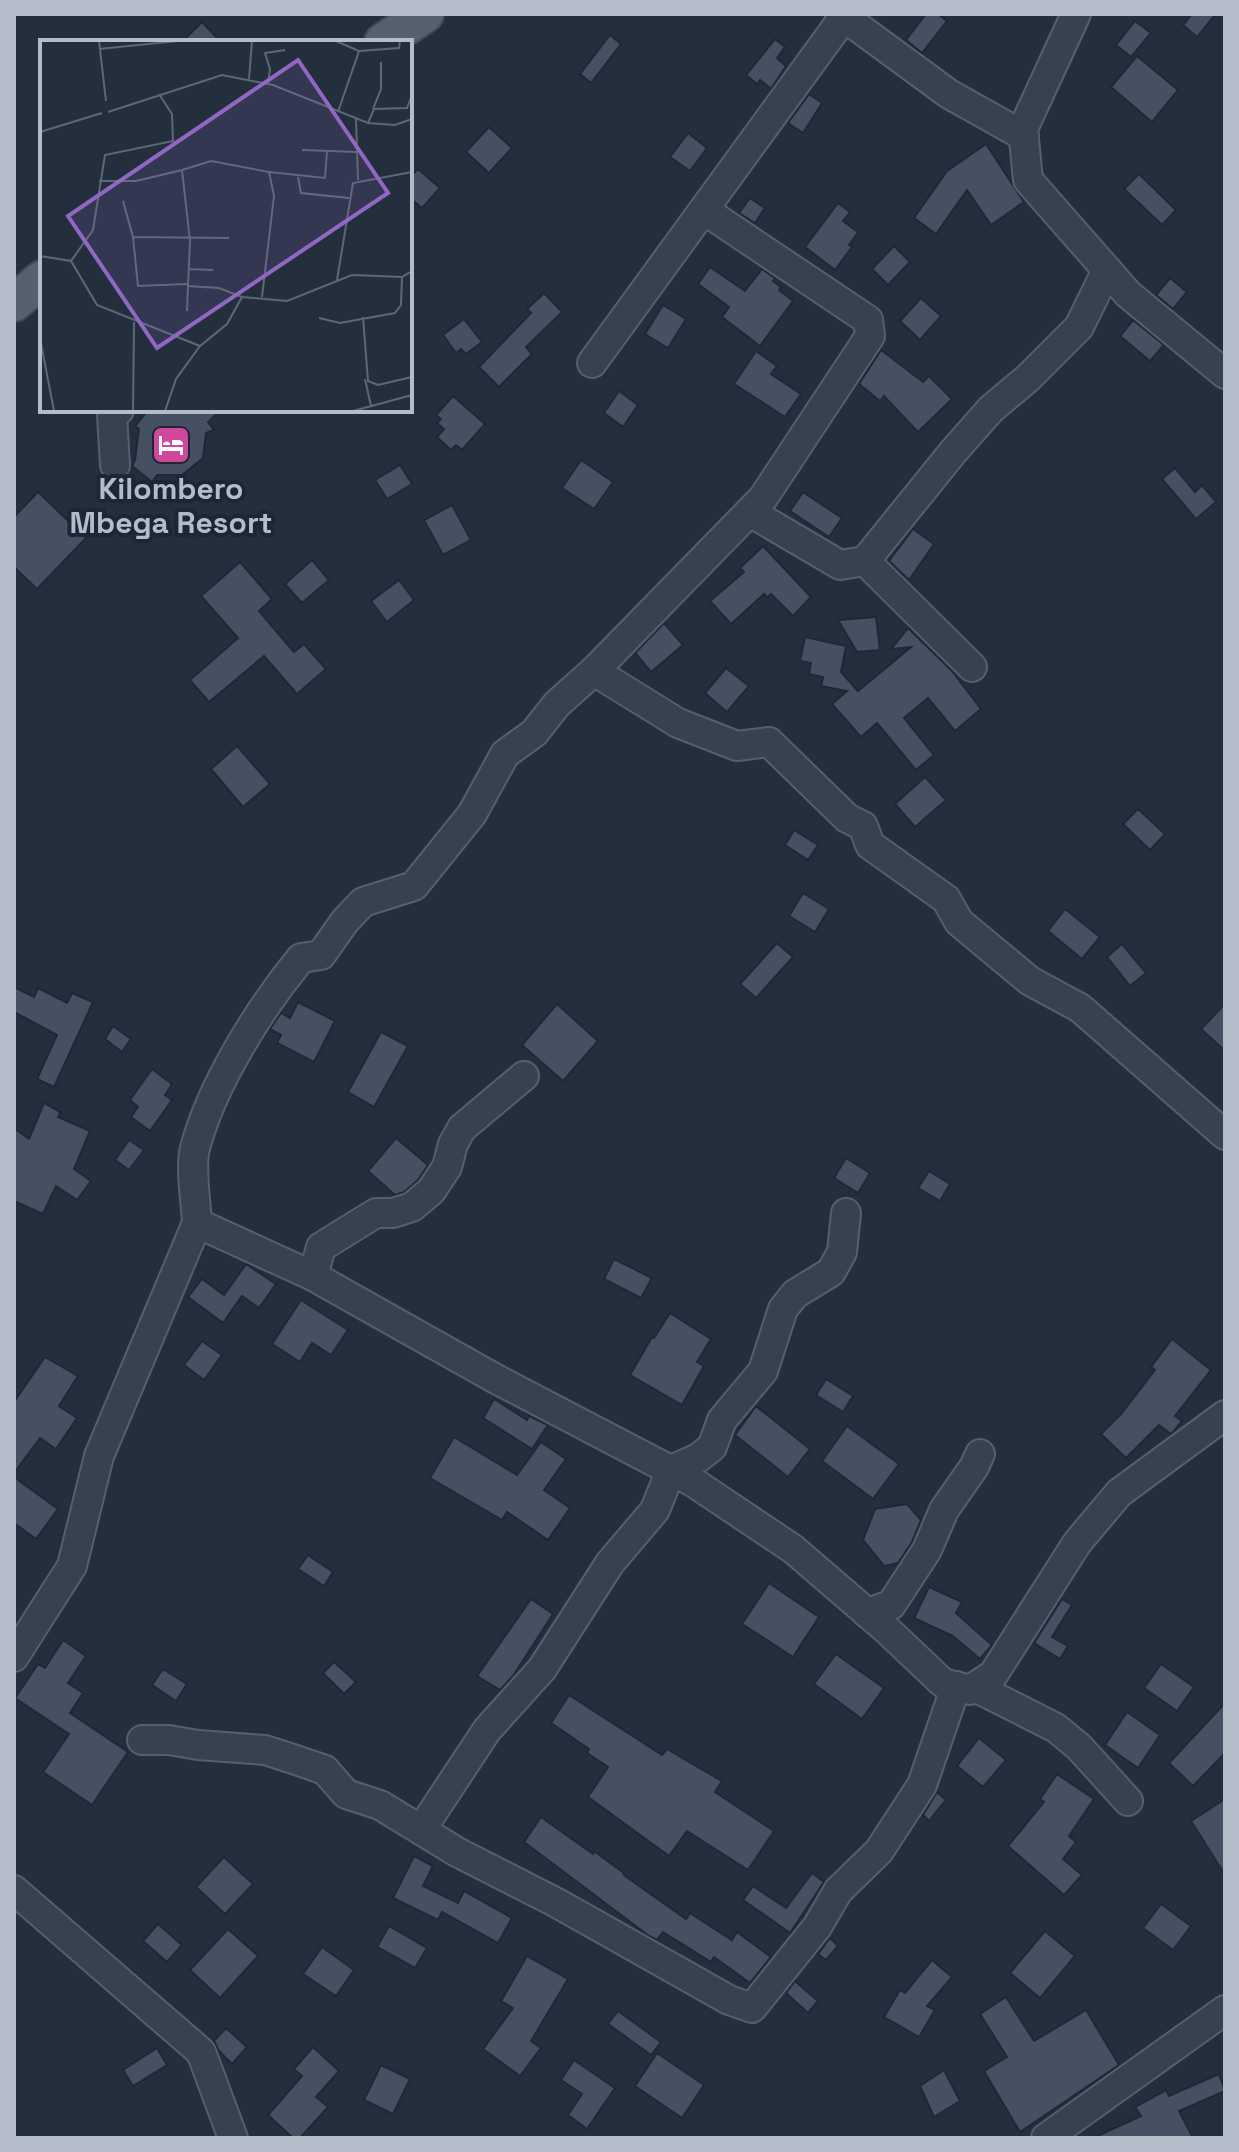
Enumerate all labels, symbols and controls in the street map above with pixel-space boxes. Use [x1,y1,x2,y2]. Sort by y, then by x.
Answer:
inset map [40,40,412,412]
hotel icon: Kilombero Mbega Resort [150,424,192,466]
place label: Kilombero Mbega Resort [70,469,272,542]

